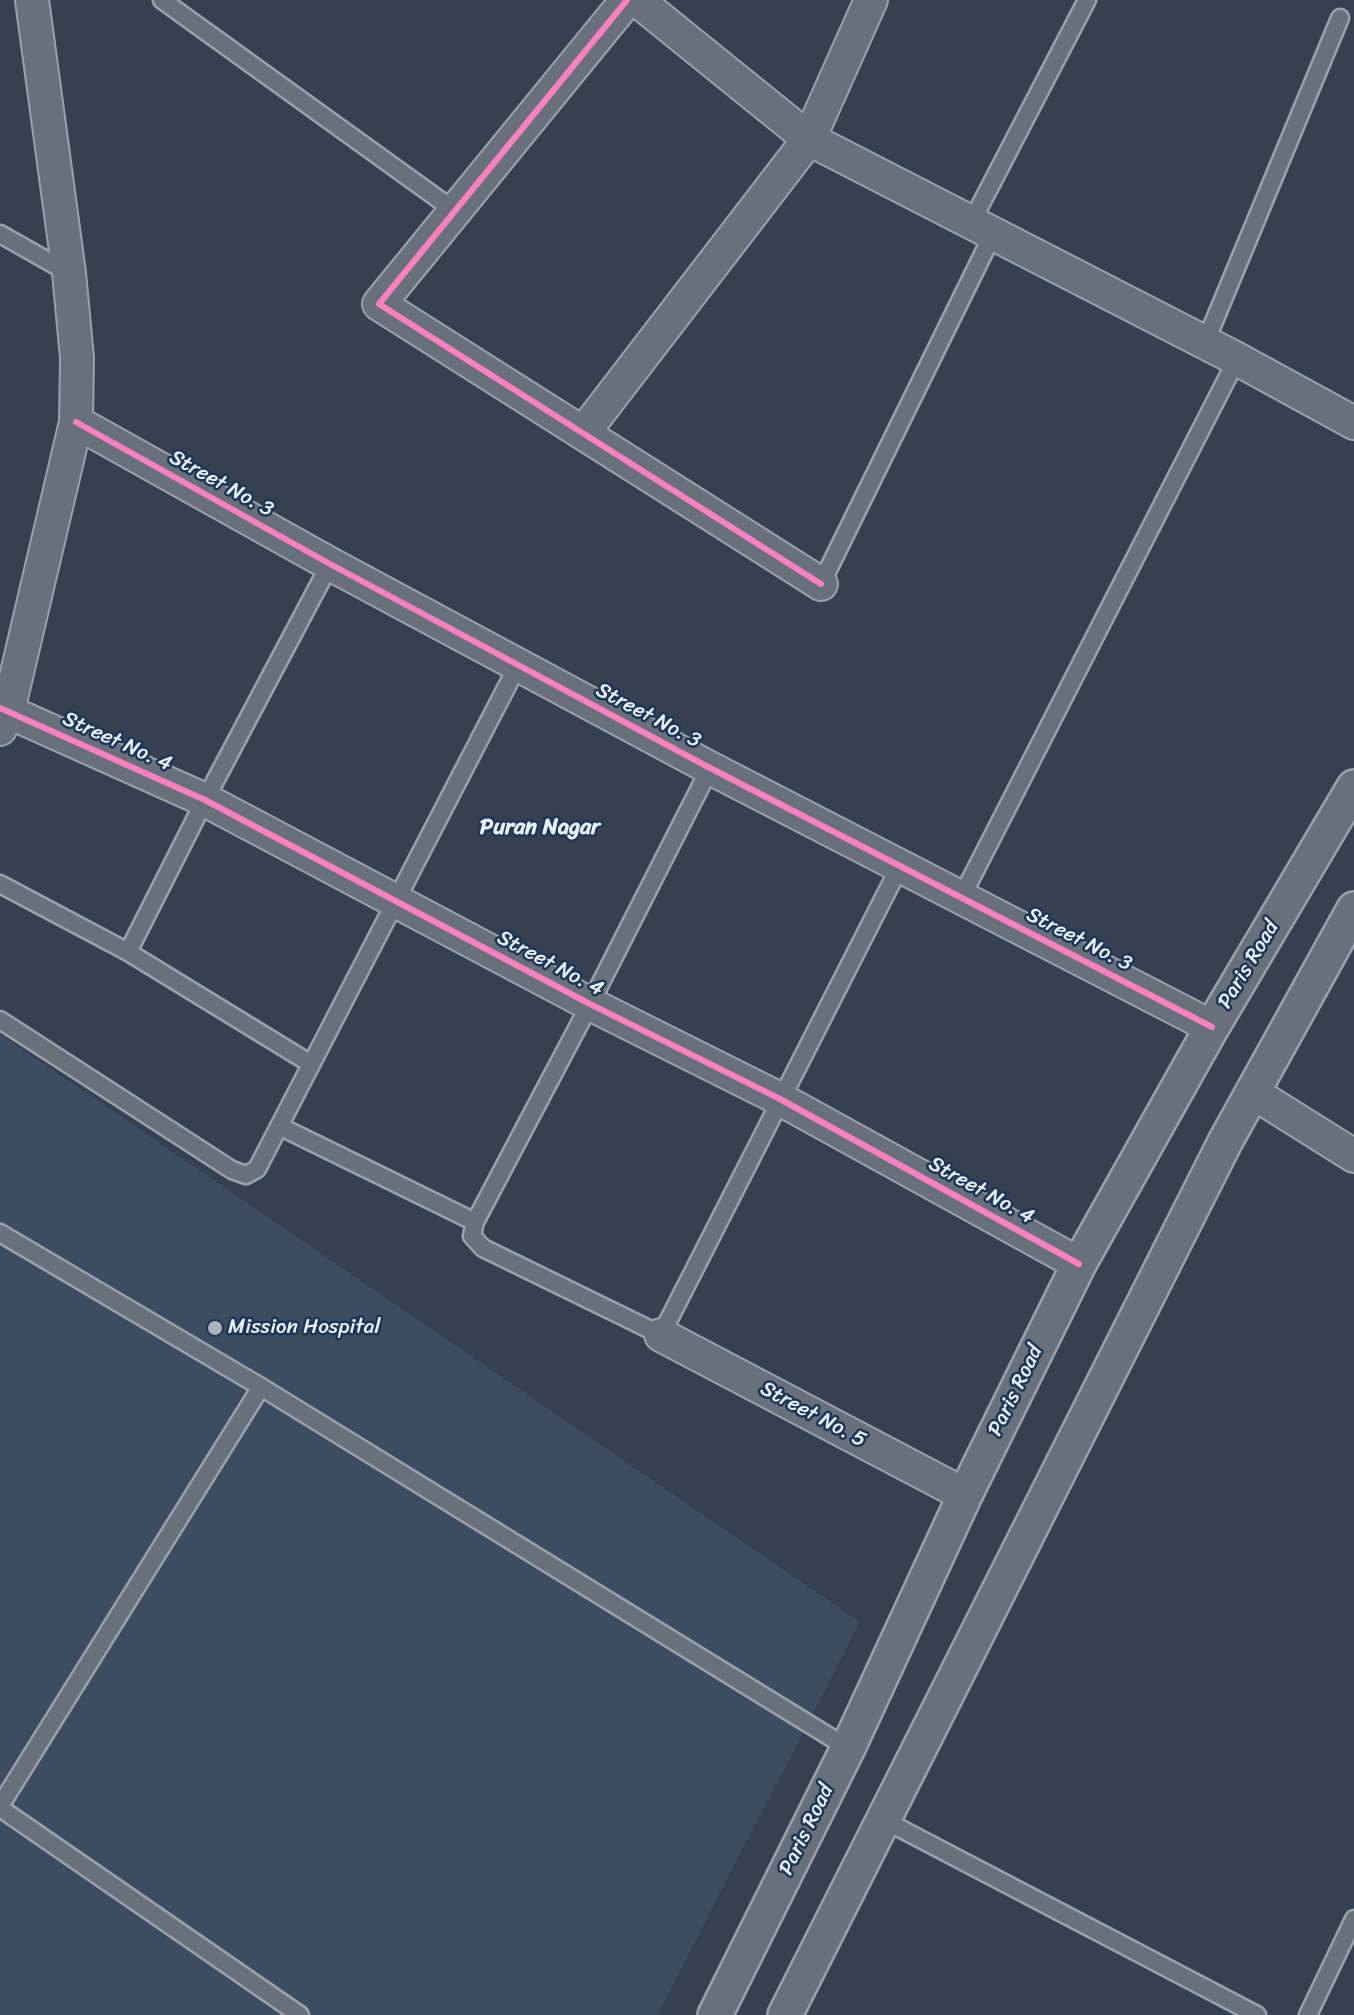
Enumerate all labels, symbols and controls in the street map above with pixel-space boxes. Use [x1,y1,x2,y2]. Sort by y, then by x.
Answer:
street label: Street No. 3 [165,445,277,523]
street label: Street No. 3 [591,678,705,754]
street label: Street No. 4 [59,707,175,777]
district label: Puran Nagar [480,815,600,841]
street label: Street No. 3 [1022,903,1136,977]
street label: Paris Road [1213,917,1285,1013]
street label: Street No. 4 [493,925,607,1003]
street label: Street No. 4 [924,1152,1038,1230]
place label: Mission Hospital [228,1315,380,1341]
marker: Mission Hospital [206,1319,224,1337]
street label: Paris Road [983,1342,1049,1440]
street label: Street No. 5 [756,1377,870,1453]
street label: Paris Road [774,1781,840,1879]

